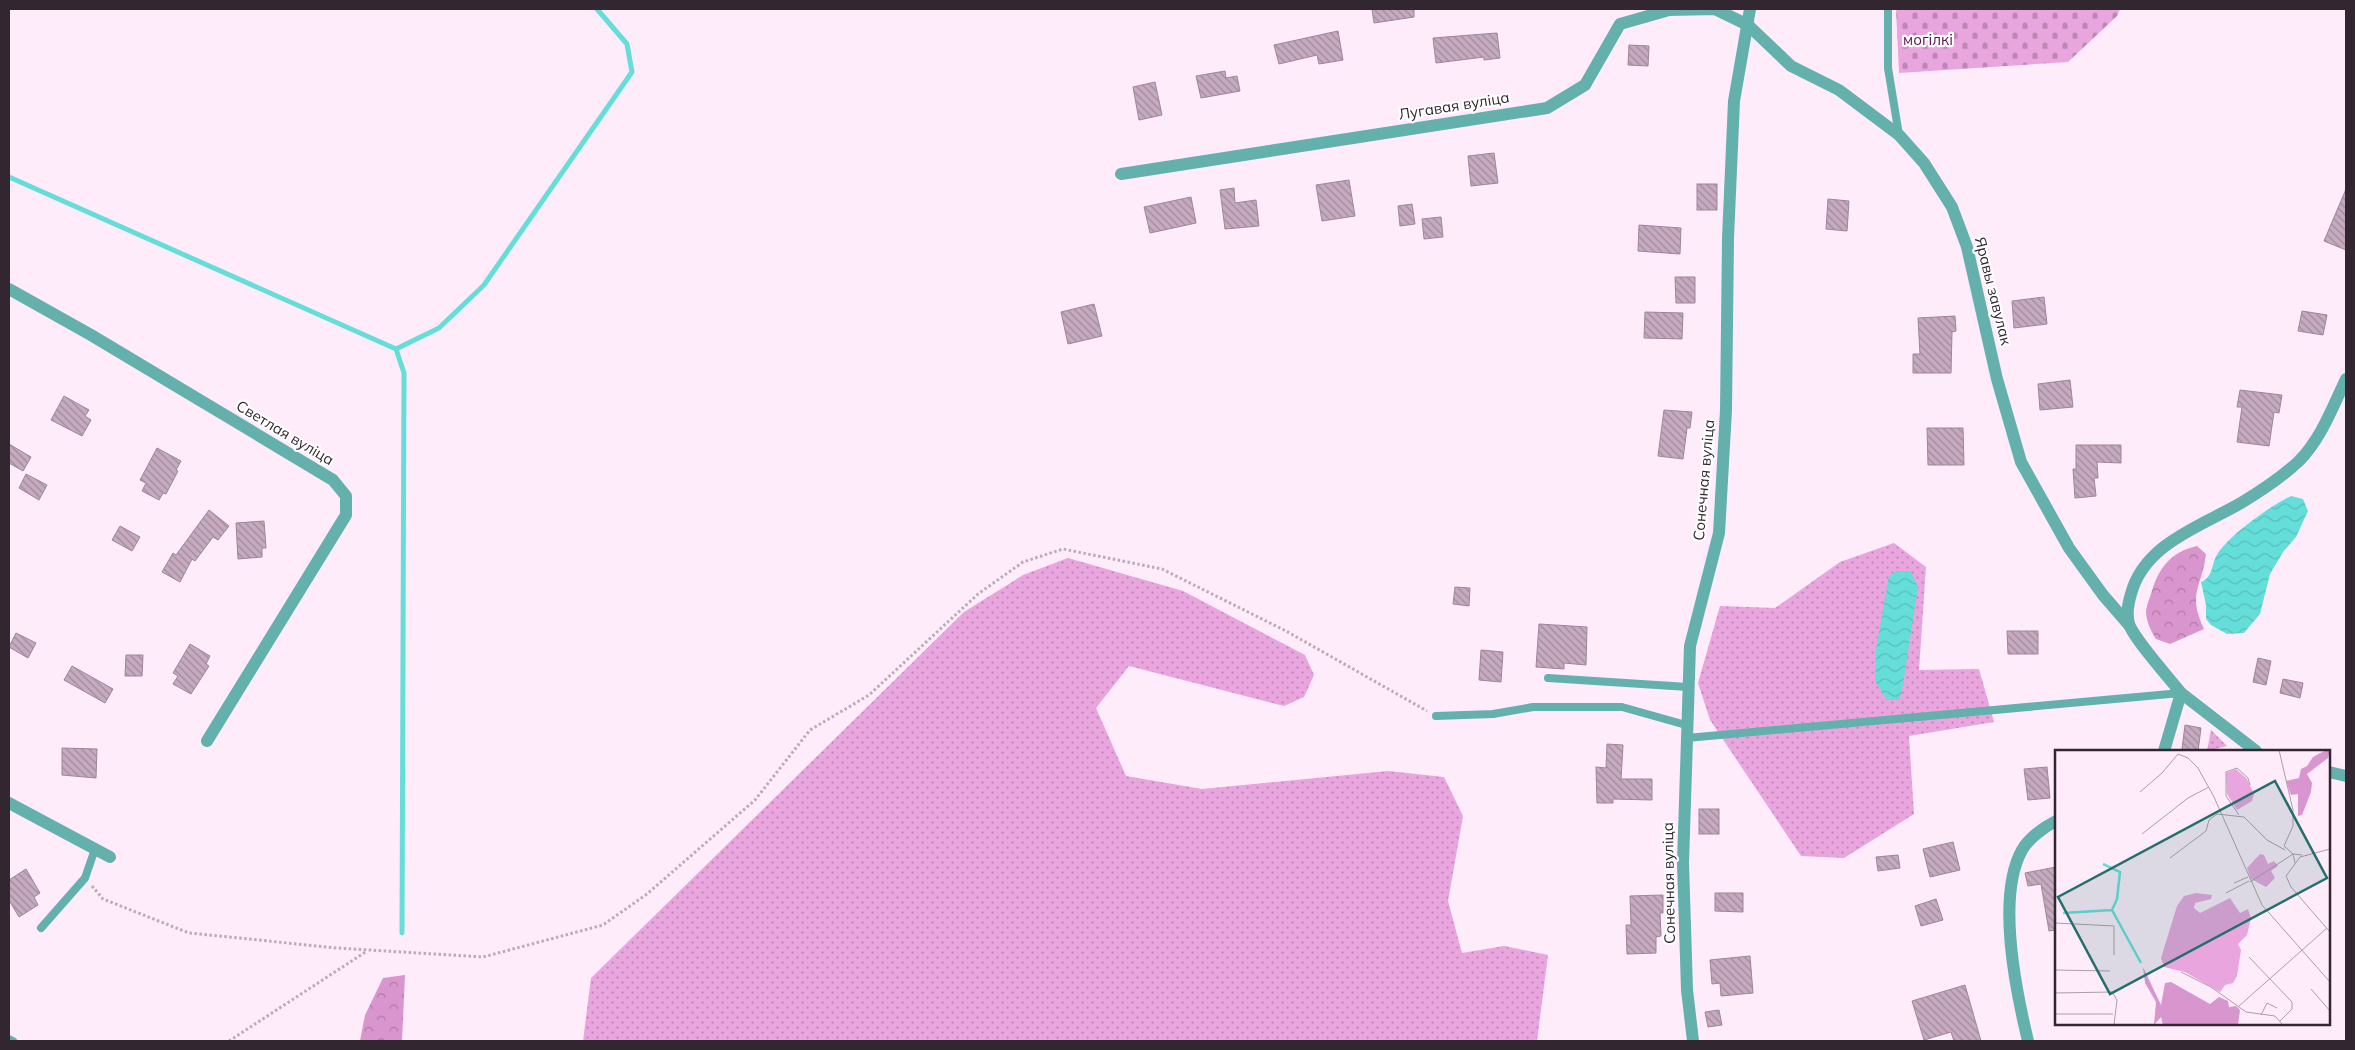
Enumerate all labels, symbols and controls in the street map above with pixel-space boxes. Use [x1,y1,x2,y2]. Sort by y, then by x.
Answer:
park label: могілкі [1903,30,1953,49]
street label: Лугавая вуліца [1397,87,1511,124]
street label: Яравы завулак [1971,235,2016,348]
street label: Светлая вуліца [233,396,338,469]
street label: Сонечная вуліца [1689,419,1718,541]
inset map [2055,750,2330,1025]
street label: Сонечная вуліца [1658,822,1679,944]

